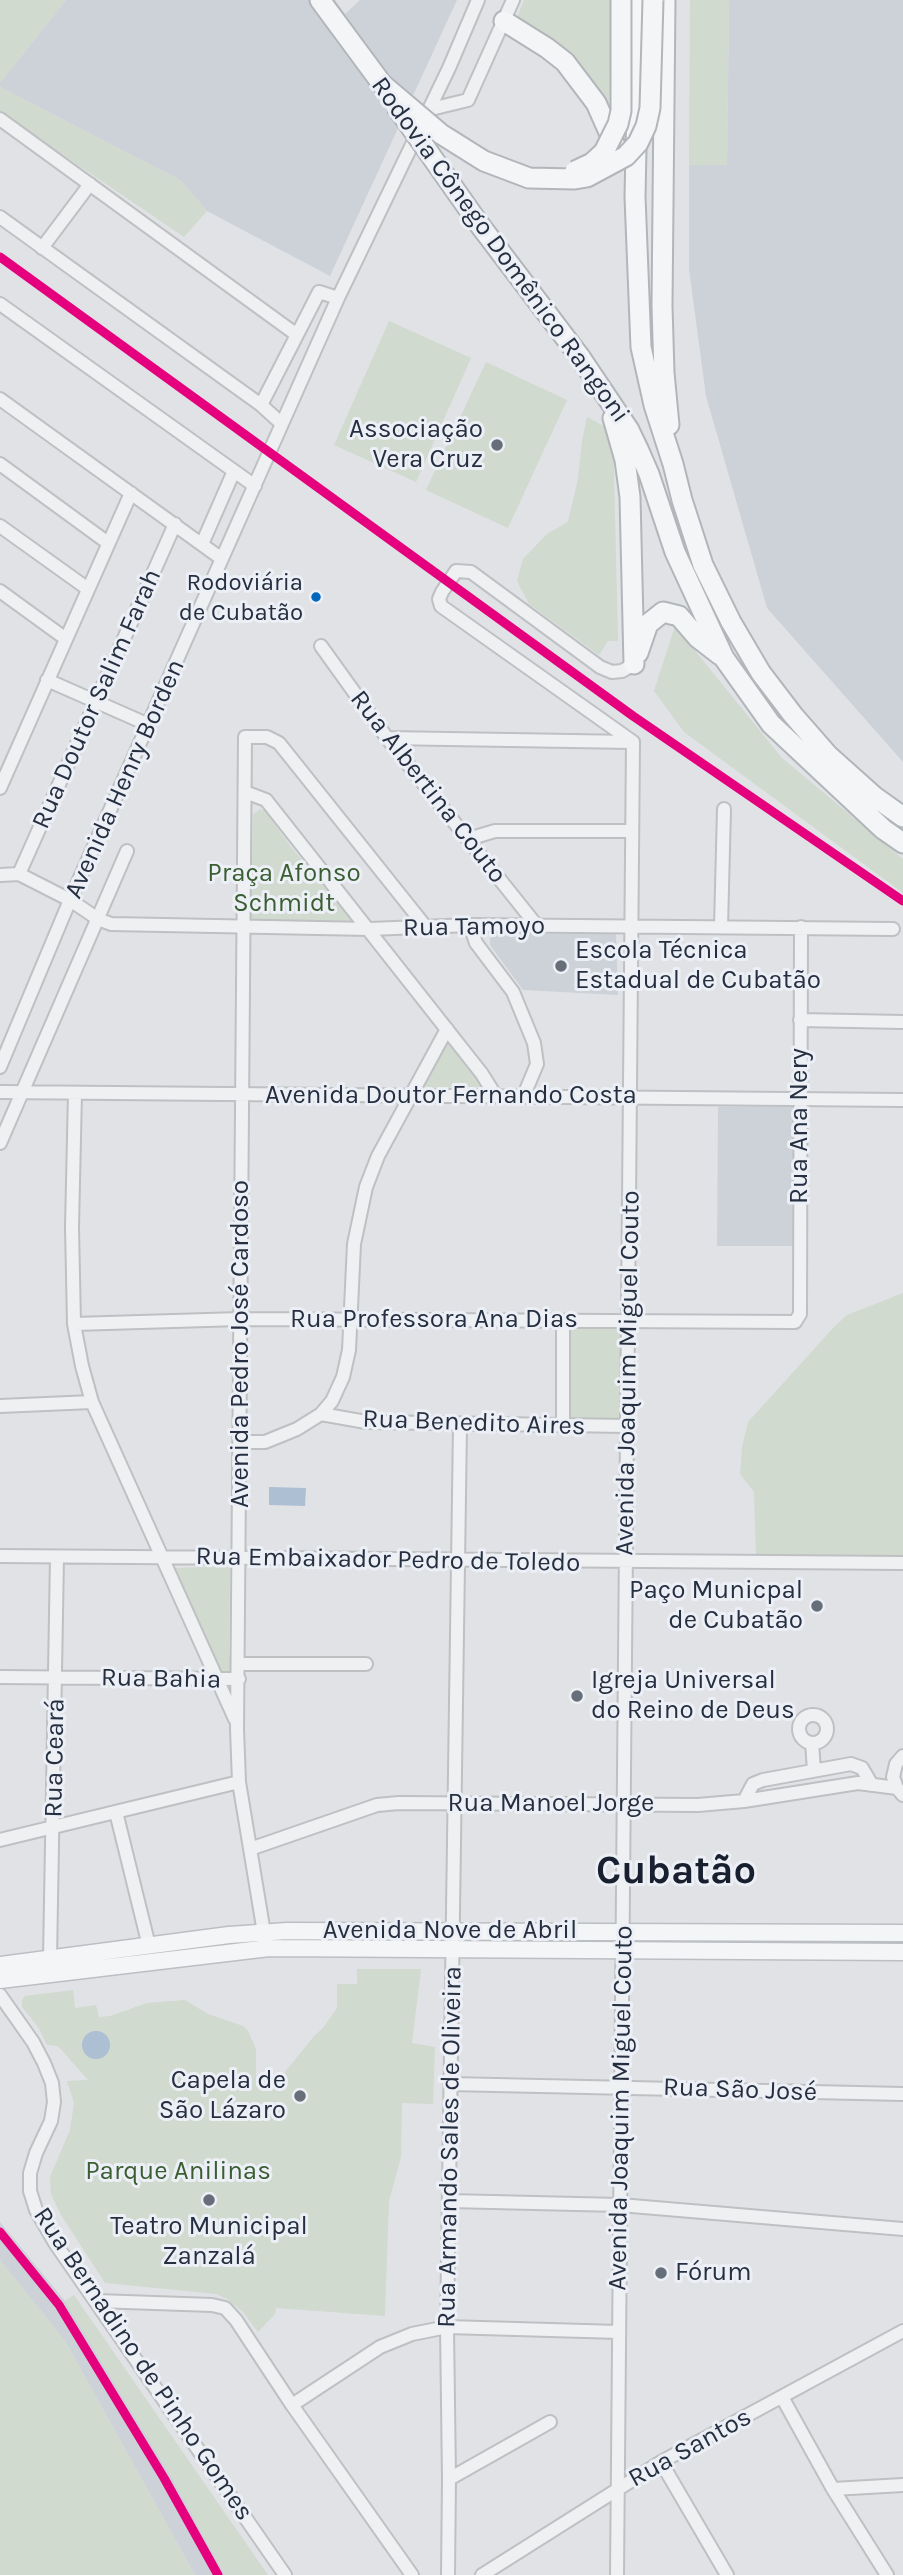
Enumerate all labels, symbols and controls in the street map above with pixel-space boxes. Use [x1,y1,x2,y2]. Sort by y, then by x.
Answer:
street label: Rodovia Cônego Domênico Rangoni [364,71,636,429]
place label: Associação Vera Cruz [349,414,483,476]
marker: Associação Vera Cruz [489,437,505,453]
street label: Rua Doutor Salim Farah [26,564,168,834]
place label: Rodoviária de Cubatão [179,569,303,625]
marker: Rodoviária de Cubatão [309,590,323,604]
street label: Avenida Henry Borden [58,655,192,903]
street label: Rua Albertina Couto [343,684,513,890]
park label: Praça Afonso Schmidt [207,858,361,920]
street label: Rua Tamoyo [403,910,545,944]
place label: Escola Técnica Estadual de Cubatão [575,935,821,996]
marker: Escola Técnica Estadual de Cubatão [553,958,569,974]
street label: Rua Ana Nery [784,1048,816,1204]
street label: Avenida Doutor Fernando Costa [265,1080,637,1112]
street label: Avenida Pedro José Cardoso [225,1180,257,1508]
street label: Avenida Joaquim Miguel Couto [609,1190,647,1556]
street label: Rua Professora Ana Dias [290,1304,578,1336]
street label: Rua Benedito Aires [362,1404,586,1442]
street label: Rua Embaixador Pedro de Toledo [195,1541,581,1579]
place label: Paço Municpal de Cubatão [629,1575,803,1636]
marker: Paço Municpal de Cubatão [809,1598,825,1614]
street label: Rua Bahia [101,1662,221,1696]
place label: Igreja Universal do Reino de Deus [591,1665,795,1726]
marker: Igreja Universal do Reino de Deus [569,1688,585,1704]
street label: Rua Ceará [38,1698,72,1818]
street label: Rua Manoel Jorge [448,1788,654,1820]
district label: Cubatão [596,1848,756,1896]
street label: Avenida Nove de Abril [323,1915,577,1947]
street label: Avenida Joaquim Miguel Couto [602,1925,640,2291]
street label: Rua Armando Sales de Oliveira [431,1966,469,2328]
place label: Capela de São Lázaro [159,2065,286,2126]
street label: Rua São José [662,2072,818,2108]
marker: Capela de São Lázaro [292,2088,308,2104]
park label: Parque Anilinas [85,2156,271,2188]
marker: Teatro Municipal Zanzalá [201,2192,217,2208]
street label: Rua Bernadino de Pinho Gomes [26,2201,260,2527]
place label: Teatro Municipal Zanzalá [110,2211,308,2272]
place label: Fórum [675,2257,752,2289]
marker: Fórum [653,2265,669,2281]
street label: Rua Santos [623,2402,757,2494]

